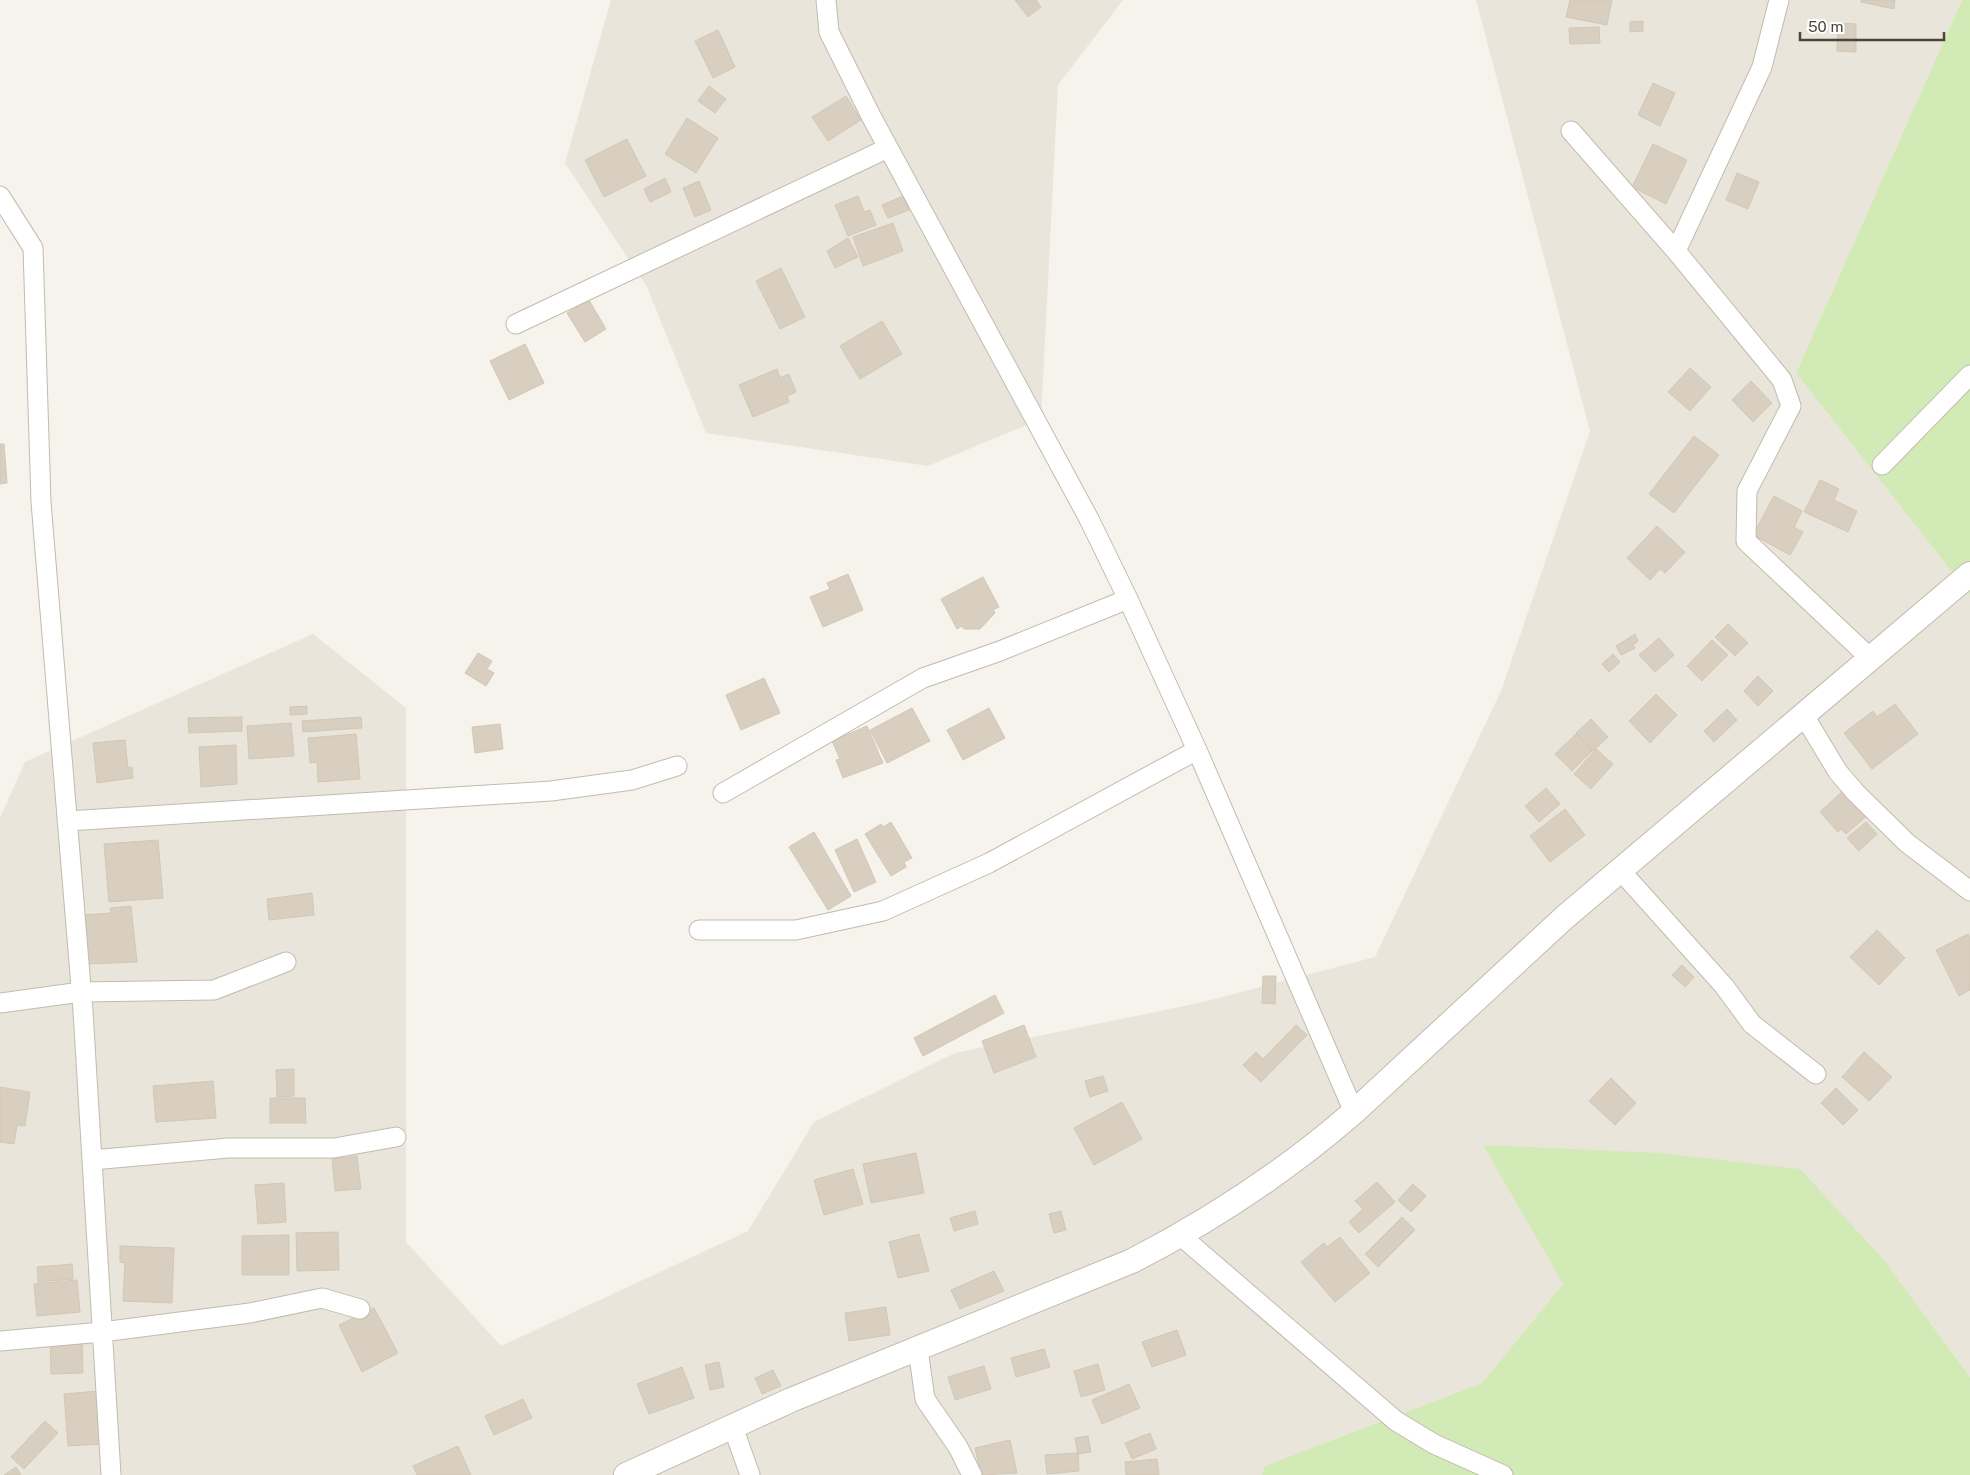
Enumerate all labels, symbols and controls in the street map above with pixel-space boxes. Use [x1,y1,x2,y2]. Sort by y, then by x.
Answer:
scale bar [1800,10,1944,42]
text: 50 m [1808,18,1843,35]

